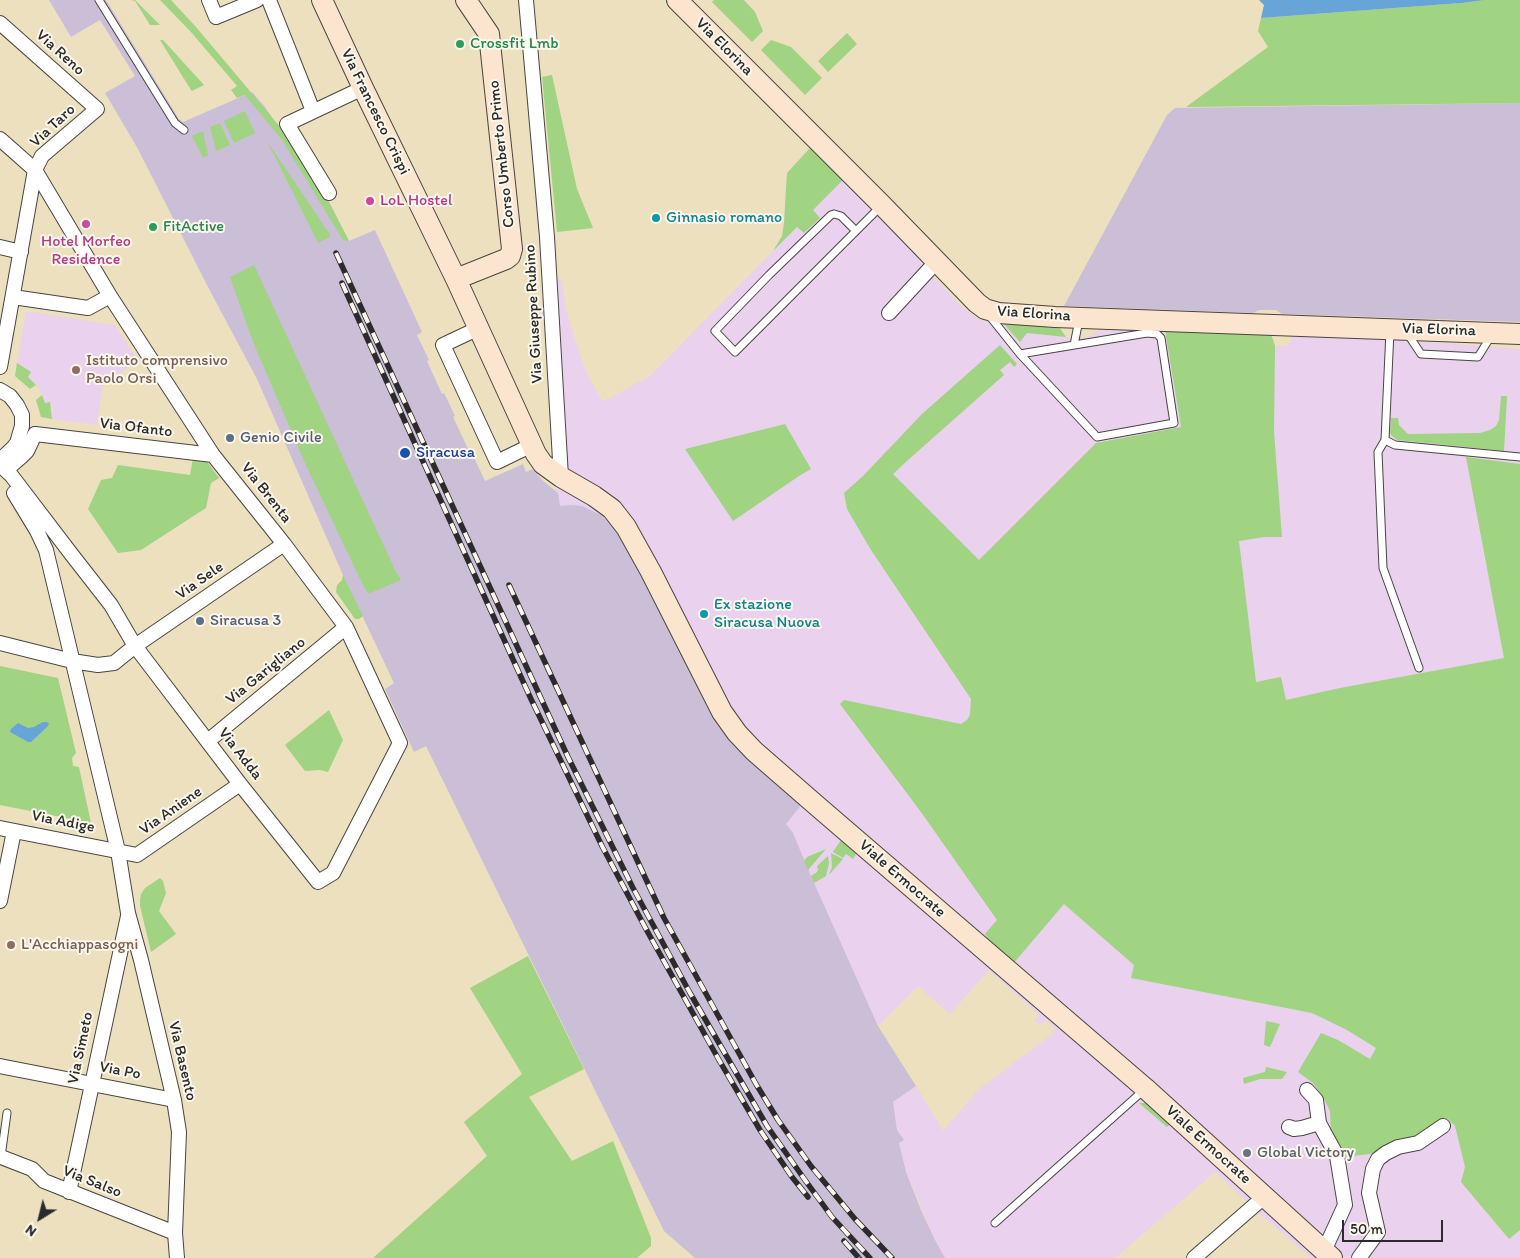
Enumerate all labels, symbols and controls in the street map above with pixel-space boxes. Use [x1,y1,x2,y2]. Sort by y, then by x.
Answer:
street label: Via Elorina [691,14,757,80]
street label: Via Reno [32,26,88,80]
place label: Crossfit Lmb [470,34,559,54]
marker: Crossfit Lmb [454,38,466,50]
street label: Via Francesco Crispi [336,46,414,178]
street label: Corso Umberto Primo [485,79,519,229]
street label: Via Taro [26,100,80,152]
place label: LoL Hostel [380,191,452,211]
marker: LoL Hostel [364,195,376,207]
place label: Ginnasio romano [666,208,782,228]
marker: Ginnasio romano [650,212,662,224]
place label: FitActive [163,217,224,237]
marker: Hotel Morfeo Residence [80,218,92,230]
marker: FitActive [147,221,159,233]
place label: Hotel Morfeo Residence [41,232,131,270]
street label: Via Giuseppe Rubino [521,244,547,384]
street label: Via Elorina [996,302,1072,326]
street label: Via Elorina [1402,319,1476,341]
place label: Istituto comprensivo Paolo Orsi [86,351,228,389]
marker: Istituto comprensivo Paolo Orsi [70,364,82,376]
street label: Via Ofanto [98,414,174,442]
place label: Genio Civile [240,428,322,448]
marker: Genio Civile [224,432,236,444]
place label: Siracusa [416,443,475,463]
marker: Siracusa [398,446,412,460]
street label: Via Brenta [236,459,296,527]
street label: Via Sele [172,558,228,604]
place label: Ex stazione Siracusa Nuova [714,595,820,633]
marker: Ex stazione Siracusa Nuova [698,608,710,620]
place label: Siracusa 3 [210,611,281,631]
marker: Siracusa 3 [194,615,206,627]
street label: Via Garigliano [222,633,310,709]
street label: Via Adda [214,724,266,784]
street label: Via Aniene [136,782,206,840]
street label: Via Adige [30,806,96,838]
street label: Viale Ermocrate [855,836,949,922]
place label: L'Acchiappasogni [21,935,138,955]
marker: L'Acchiappasogni [5,939,17,951]
street label: Via Simeto [64,1010,98,1086]
street label: Via Basento [164,1019,200,1103]
street label: Via Po [98,1058,142,1084]
street label: Viale Ermocrate [1161,1101,1255,1189]
place label: Global Victory [1257,1143,1354,1163]
marker: Global Victory [1241,1147,1253,1159]
street label: Via Salso [60,1161,124,1203]
north arrow [15,1193,65,1243]
scale bar [1345,1210,1446,1242]
text: 50 m [1350,1220,1383,1238]
text: N [22,1221,40,1240]

